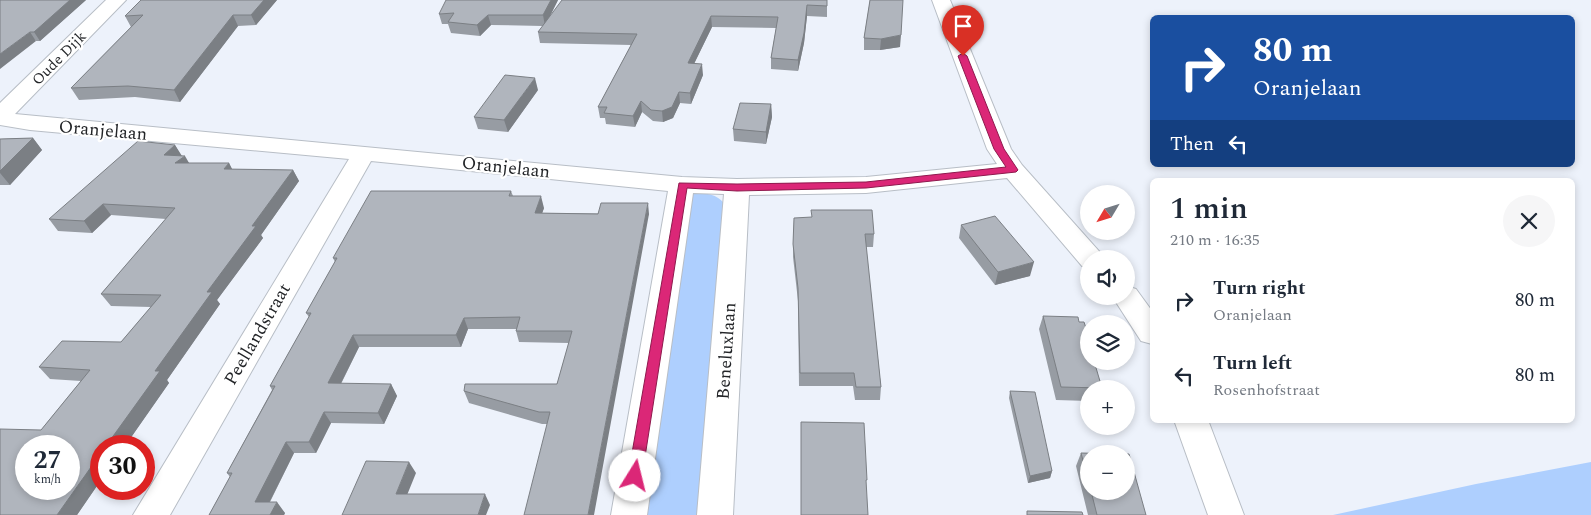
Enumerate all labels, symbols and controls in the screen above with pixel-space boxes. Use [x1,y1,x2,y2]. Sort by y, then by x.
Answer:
pin [942,5,984,56]
icon: arrive [949,12,977,40]
text: 80 m [1253,24,1333,77]
street label: Oude Dijk [27,26,92,91]
icon: right [1170,35,1235,100]
text: Oranjelaan [1253,72,1362,105]
street label: Oranjelaan [58,113,148,148]
text: Then [1170,130,1214,159]
icon: left [1224,130,1252,158]
street label: Oranjelaan [460,149,552,186]
north arrow [1080,185,1135,240]
map controls [1080,185,1135,500]
text: 1 min [1170,186,1248,232]
button: close [1503,195,1555,247]
text: 210 m · 16:35 [1170,228,1260,252]
button: sound [1080,250,1135,305]
text: Turn right [1213,274,1306,303]
street label: Peellandstraat [217,278,298,390]
text: 80 m [1515,286,1555,315]
icon: right [1170,287,1198,315]
street label: Beneluxlaan [710,301,743,401]
text: Oranjelaan [1213,303,1292,327]
button: layers [1080,315,1135,370]
text: Turn left [1213,349,1292,378]
text: 80 m [1515,361,1555,390]
icon: left [1170,362,1198,390]
text: Rosenhofstraat [1213,378,1320,402]
button: + [1080,380,1135,435]
speed limit sign: 30 [90,435,155,500]
text: 27 [33,442,62,480]
button: − [1080,445,1135,500]
position arrow [608,449,660,501]
text: km/h [34,470,61,489]

